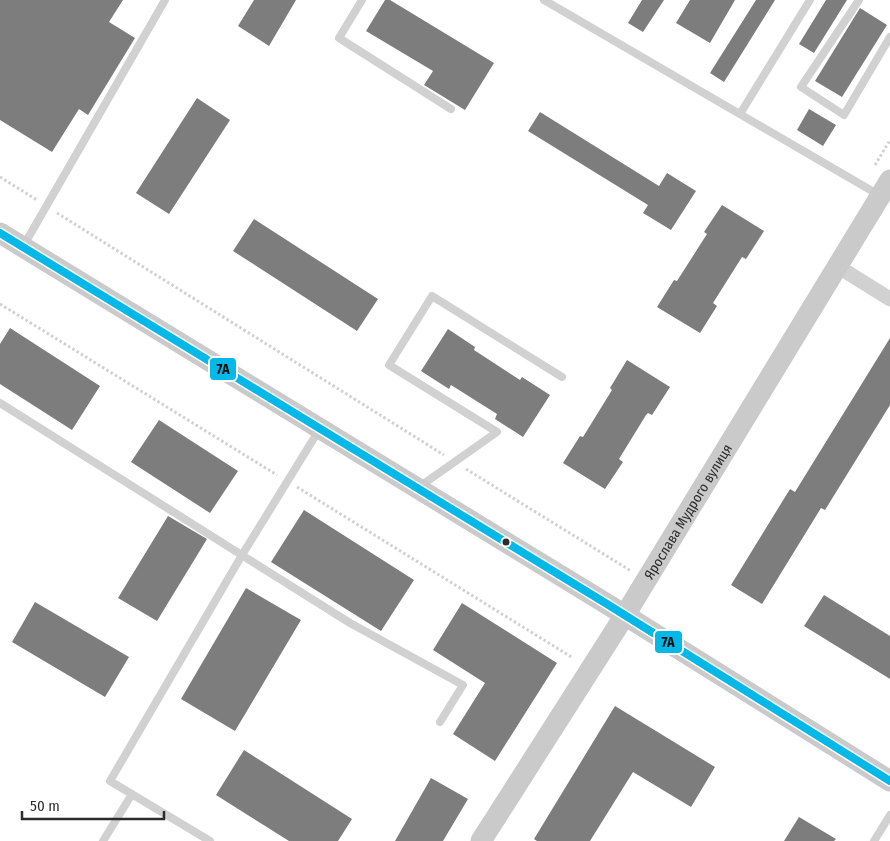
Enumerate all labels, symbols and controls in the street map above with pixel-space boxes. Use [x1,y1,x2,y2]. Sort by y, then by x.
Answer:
line badge: 7А [209,357,237,381]
text: 7А [216,361,230,378]
street label: Ярослава Мудрого вулиця [641,441,736,583]
unlabelled marker [501,537,511,547]
line badge: 7А [654,630,683,654]
text: 7А [661,634,675,651]
scale bar [22,788,165,820]
text: 50 m [30,797,60,815]

